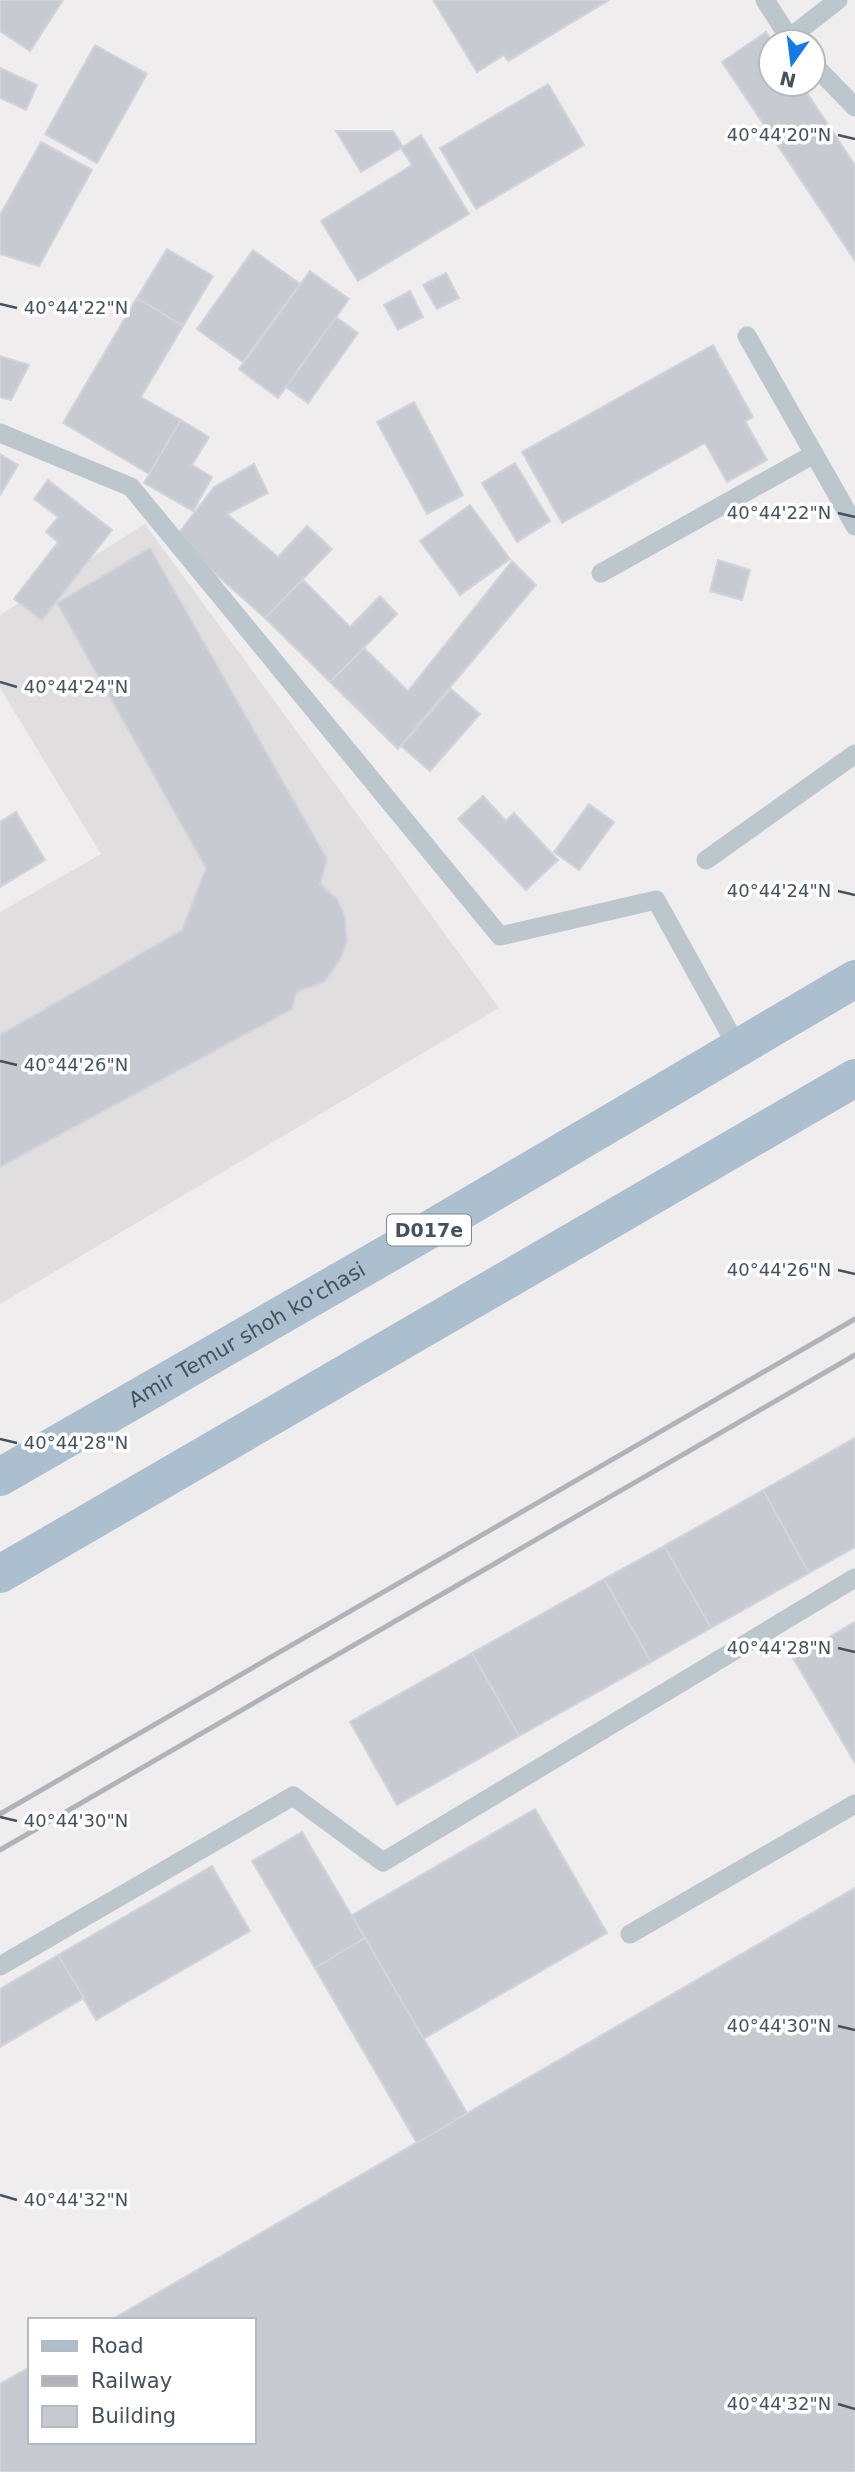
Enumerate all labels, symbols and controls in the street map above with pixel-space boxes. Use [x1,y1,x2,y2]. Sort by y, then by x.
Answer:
north arrow [757,28,827,98]
text: N [778,67,798,92]
text: 40°44'20"N [727,124,831,145]
text: 40°44'22"N [24,297,128,318]
text: 40°44'22"N [727,502,831,523]
text: 40°44'24"N [24,676,128,697]
text: 40°44'24"N [727,880,831,901]
text: 40°44'26"N [24,1054,128,1075]
road number: D017e [387,1214,471,1246]
street label: Amir Temur shoh ko'chasi [124,1257,370,1412]
text: 40°44'26"N [727,1259,831,1280]
text: 40°44'28"N [24,1432,128,1453]
text: 40°44'28"N [727,1637,831,1658]
text: 40°44'30"N [24,1810,128,1831]
text: 40°44'30"N [727,2015,831,2036]
text: 40°44'32"N [24,2189,128,2210]
legend [28,2318,256,2444]
text: Road [91,2334,144,2358]
text: Railway [91,2369,172,2393]
text: 40°44'32"N [727,2393,831,2414]
text: Building [91,2404,176,2428]

